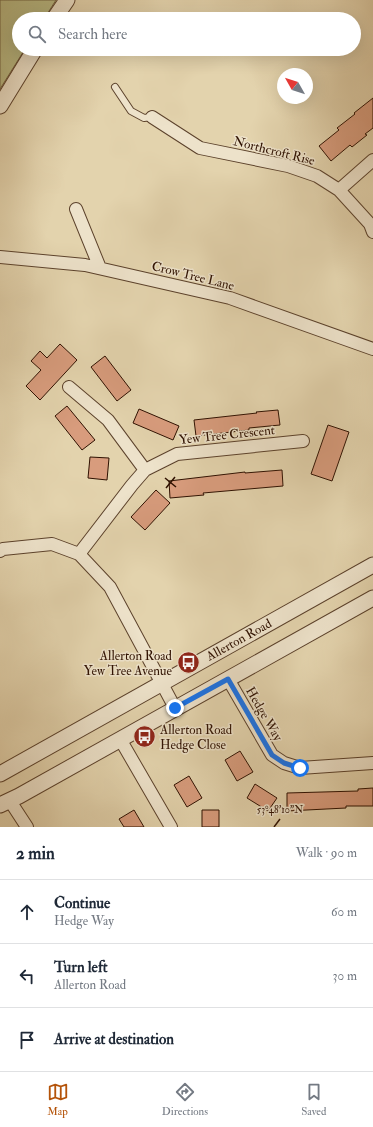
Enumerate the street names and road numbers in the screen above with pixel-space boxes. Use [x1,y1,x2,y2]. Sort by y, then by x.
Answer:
street label: Northcroft Rise [232,133,317,169]
street label: Crow Tree Lane [150,258,237,294]
street label: Yew Tree Crescent [178,422,276,448]
street label: Allerton Road [203,615,275,665]
street label: Hedge Way [241,684,286,745]

